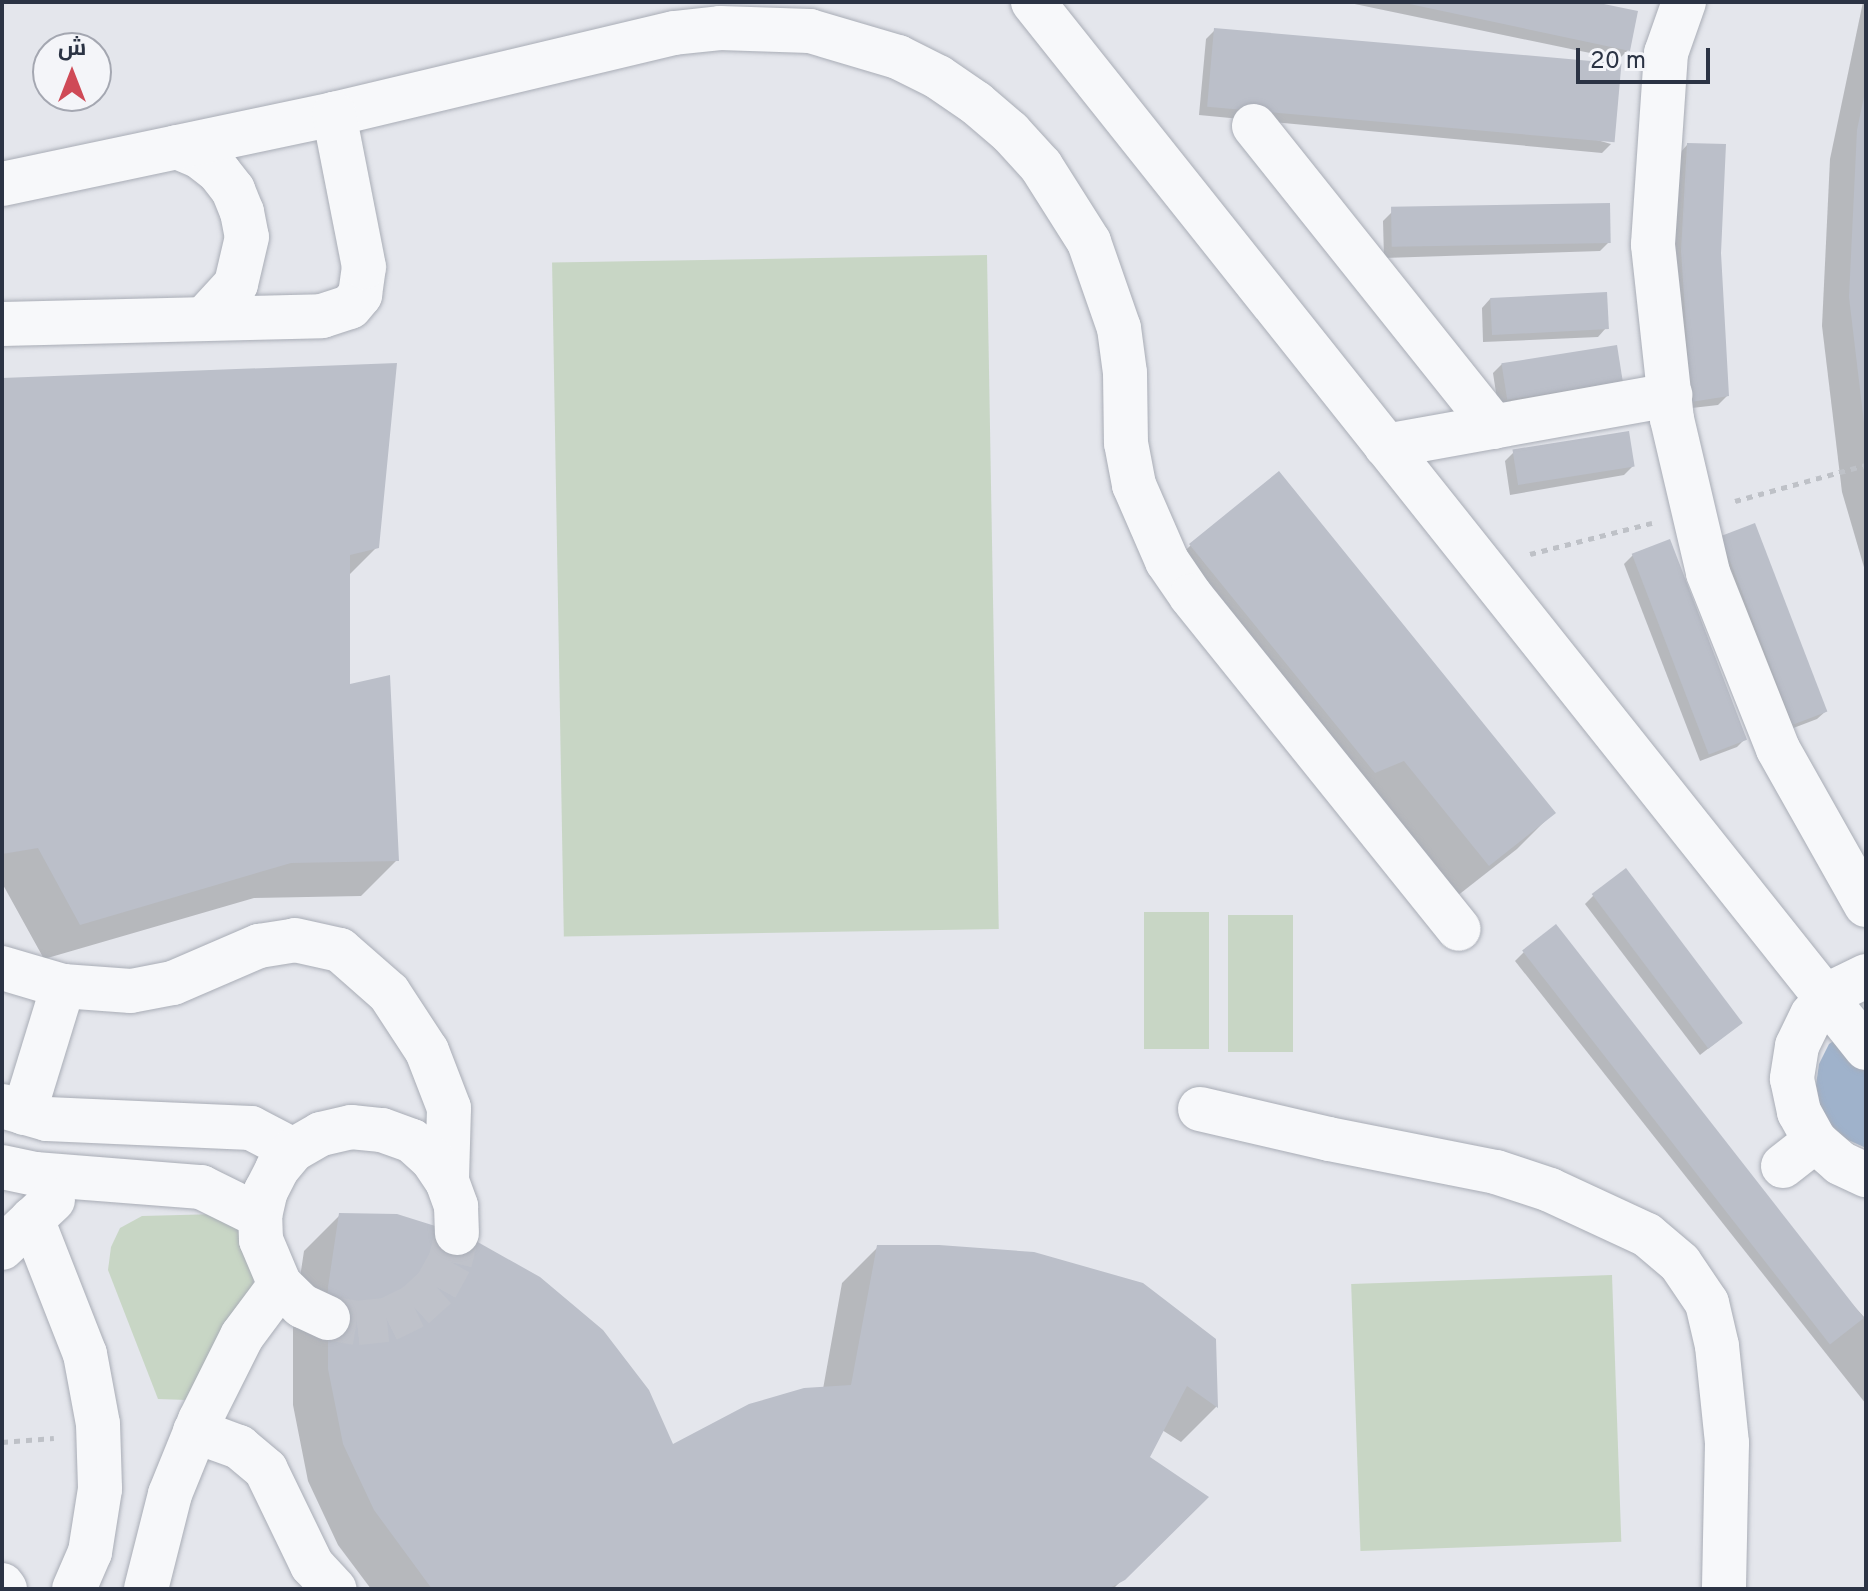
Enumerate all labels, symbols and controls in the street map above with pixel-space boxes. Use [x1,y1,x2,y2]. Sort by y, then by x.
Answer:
north arrow [32,32,112,112]
scale bar [1580,32,1714,82]
text: ش [58,36,86,63]
text: 20 m [1590,47,1646,77]

